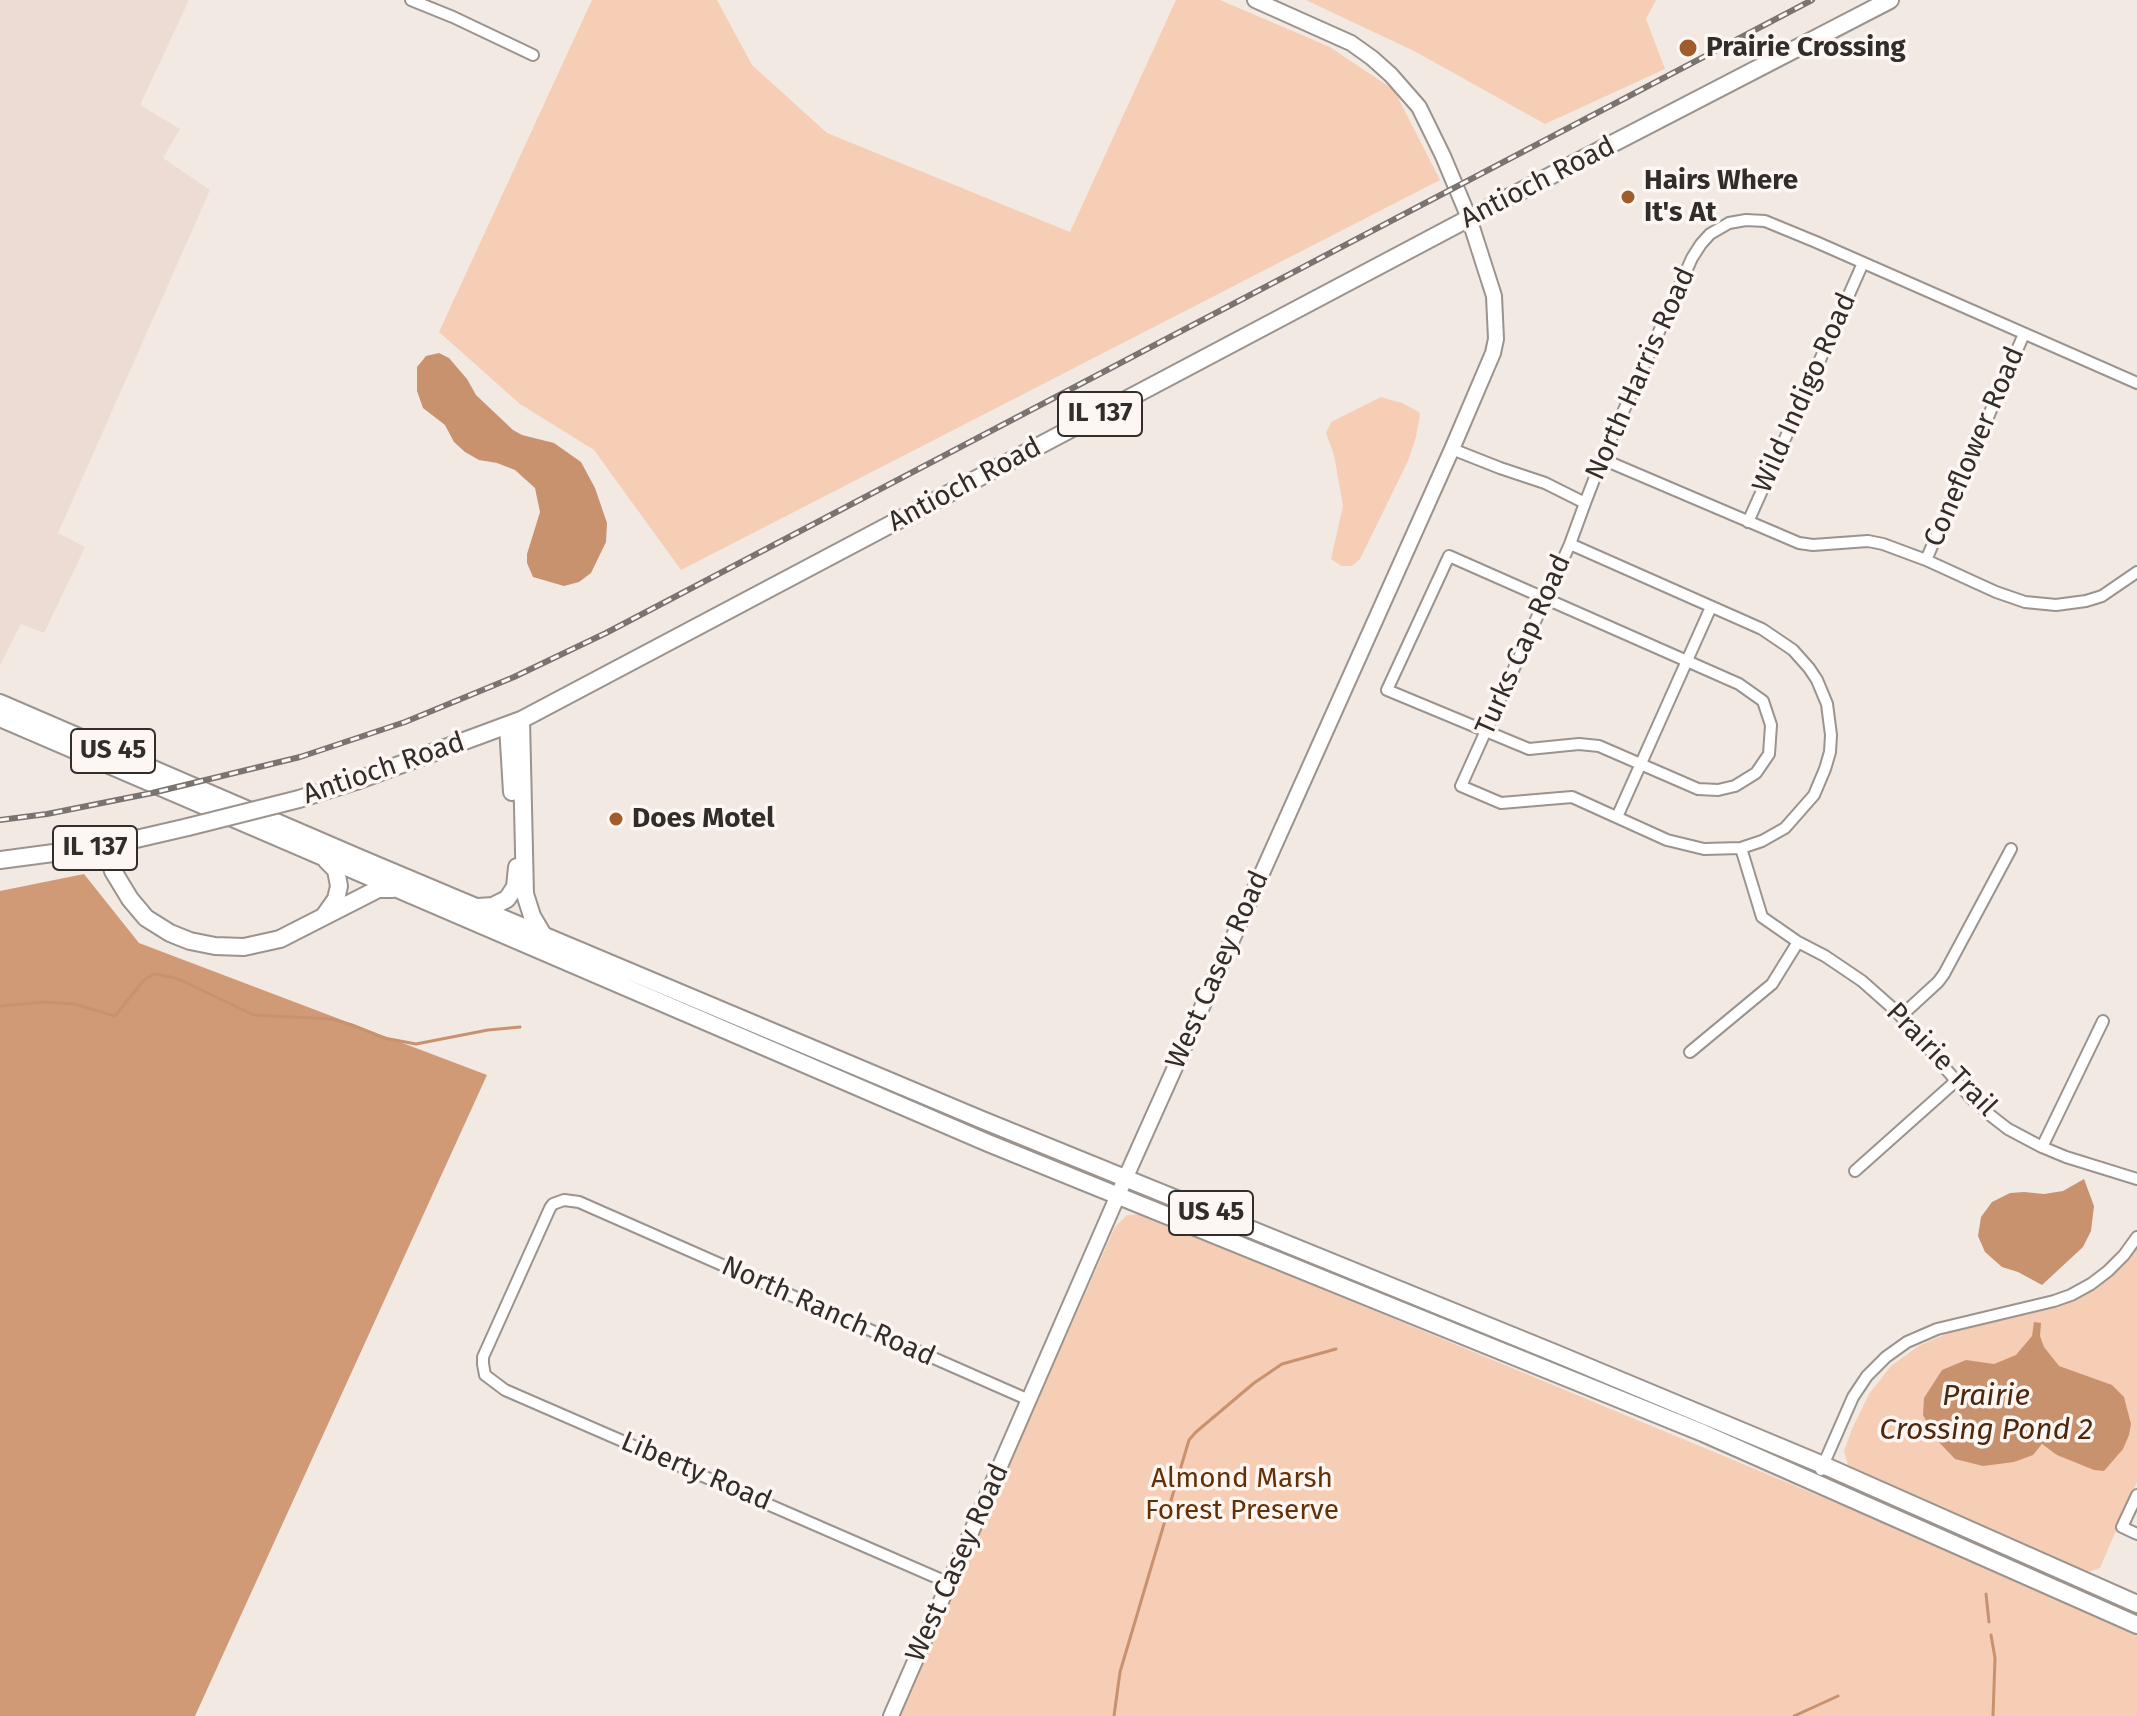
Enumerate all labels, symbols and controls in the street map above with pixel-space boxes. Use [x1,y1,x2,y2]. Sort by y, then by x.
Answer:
place label: Prairie Crossing [1706,31,1906,65]
marker: Prairie Crossing [1677,37,1699,59]
street label: Antioch Road [1455,130,1621,236]
place label: Hairs Where It's At [1644,164,1798,230]
marker: Hairs Where It's At [1619,188,1637,206]
street label: North Harris Road [1579,263,1703,485]
street label: Wild Indigo Road [1746,288,1864,498]
street label: Coneflower Road [1918,342,2032,552]
road number: IL 137 [1058,392,1142,436]
street label: Antioch Road [883,431,1047,539]
street label: Turks Cap Road [1469,549,1579,741]
street label: Antioch Road [299,726,469,812]
road number: US 45 [71,729,155,773]
place label: Does Motel [632,802,775,836]
marker: Does Motel [607,810,625,828]
road number: IL 137 [53,826,137,870]
street label: West Casey Road [1159,866,1277,1074]
street label: Prairie Trail [1879,996,2003,1124]
road number: US 45 [1169,1191,1253,1235]
street label: North Ranch Road [716,1250,940,1374]
water label: Prairie Crossing Pond 2 [1879,1379,2093,1450]
street label: Liberty Road [616,1425,776,1519]
street label: West Casey Road [899,1459,1017,1667]
park label: Almond Marsh Forest Preserve [1145,1462,1339,1528]

